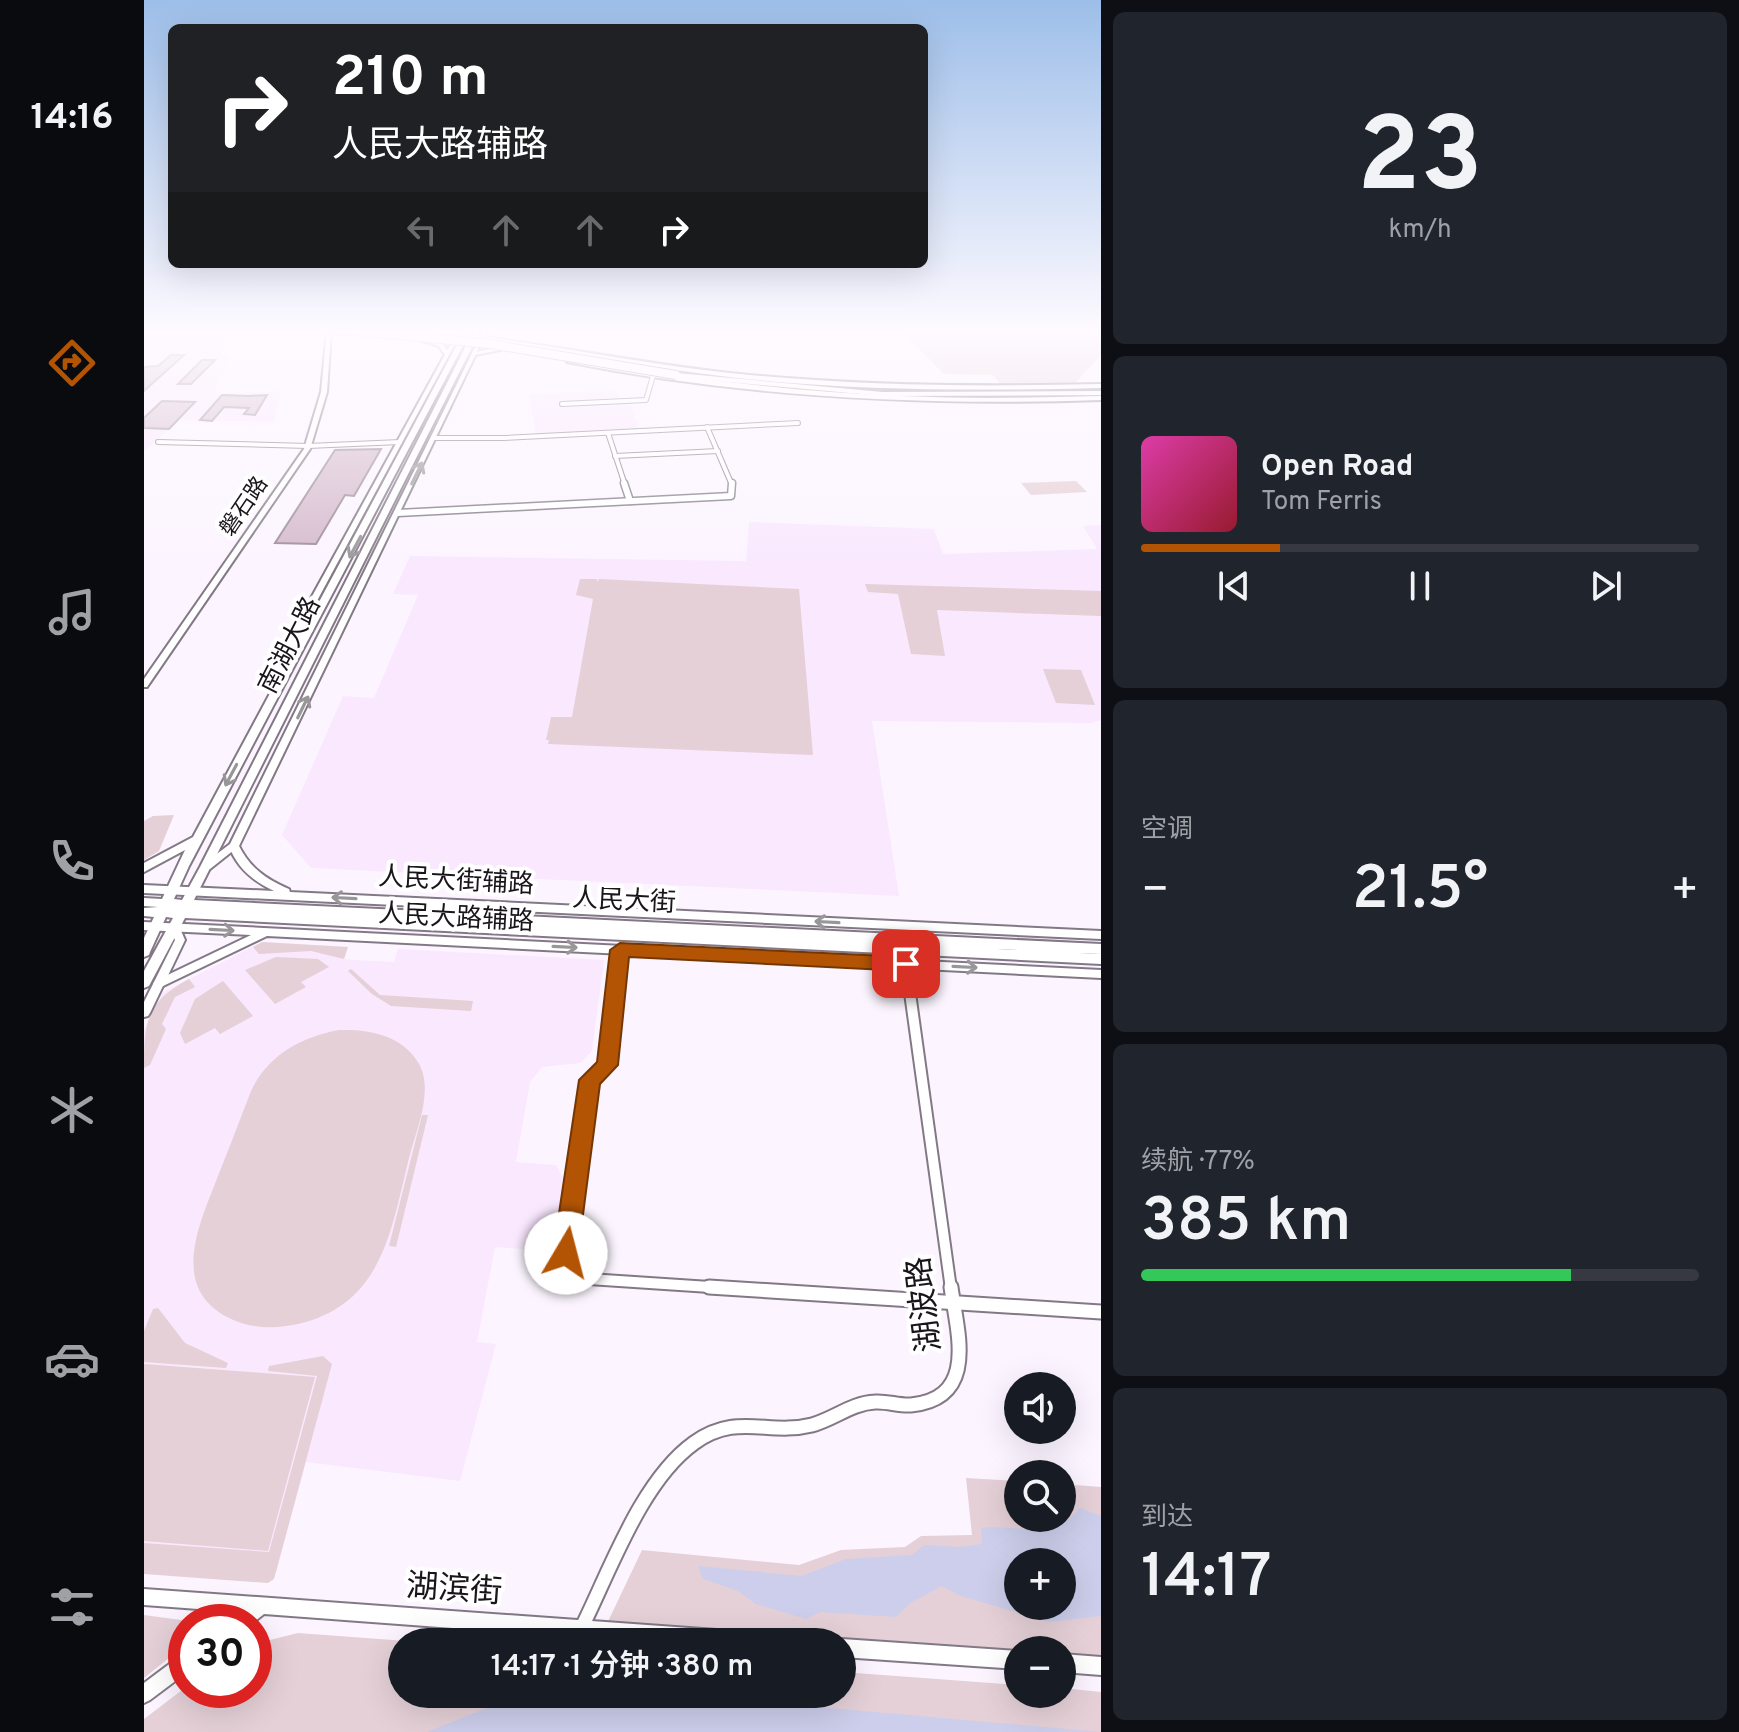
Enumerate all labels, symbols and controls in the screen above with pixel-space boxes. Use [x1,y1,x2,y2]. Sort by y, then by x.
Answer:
text: 210 m [332,45,489,115]
icon: right [200,56,304,160]
text: 14:16 [31,96,113,142]
text: 23 [1357,96,1483,228]
text: 人民大路辅路 [332,124,548,170]
icon: left [400,208,444,252]
icon: ahead [484,208,528,252]
icon: ahead [568,208,612,252]
icon: right [652,208,696,252]
text: km/h [1388,214,1452,247]
icon: directions [44,335,100,391]
text: Open Road [1261,449,1413,486]
one-way arrow [410,461,425,485]
street label: 磐石路 [215,472,275,542]
text: Tom Ferris [1261,486,1382,519]
one-way arrow [346,535,362,559]
icon: previous [1212,564,1256,608]
icon: pause [1398,564,1442,608]
icon: next [1584,564,1628,608]
icon: music [44,584,100,640]
street label: 南湖大路 [253,592,329,700]
one-way arrow [295,695,311,719]
one-way arrow [222,763,238,787]
text: 空调 [1141,814,1193,847]
icon: phone [44,833,100,889]
text: 21.5° [1352,854,1488,930]
street label: 人民大街辅路 [377,861,535,903]
text: − [1141,864,1169,920]
text: + [1671,864,1699,920]
street label: 人民大街 [571,883,677,921]
one-way arrow [331,891,358,906]
street label: 人民大路辅路 [377,898,535,940]
one-way arrow [814,914,841,929]
one-way arrow [208,922,235,937]
pin [872,930,940,998]
one-way arrow [551,940,578,955]
icon: arrive [884,942,928,986]
one-way arrow [951,960,978,975]
icon: climate [44,1082,100,1138]
text: 续航 · 77% [1141,1146,1255,1179]
text: 385 km [1141,1186,1351,1262]
position arrow [524,1211,608,1295]
street label: 湖波路 [900,1254,952,1354]
icon: car [44,1331,100,1387]
map controls [1004,1372,1076,1708]
button: sound [1004,1372,1076,1444]
button: search [1004,1460,1076,1532]
text: 到达 [1141,1502,1193,1535]
text: 14:17 [1141,1542,1272,1618]
button: + [1004,1548,1076,1620]
street label: 湖滨街 [405,1568,503,1614]
icon: filters [44,1579,100,1635]
speed limit sign: 30 [168,1604,272,1708]
button: − [1004,1636,1076,1708]
text: 14:17 · 1 分钟 · 380 m [491,1649,753,1686]

